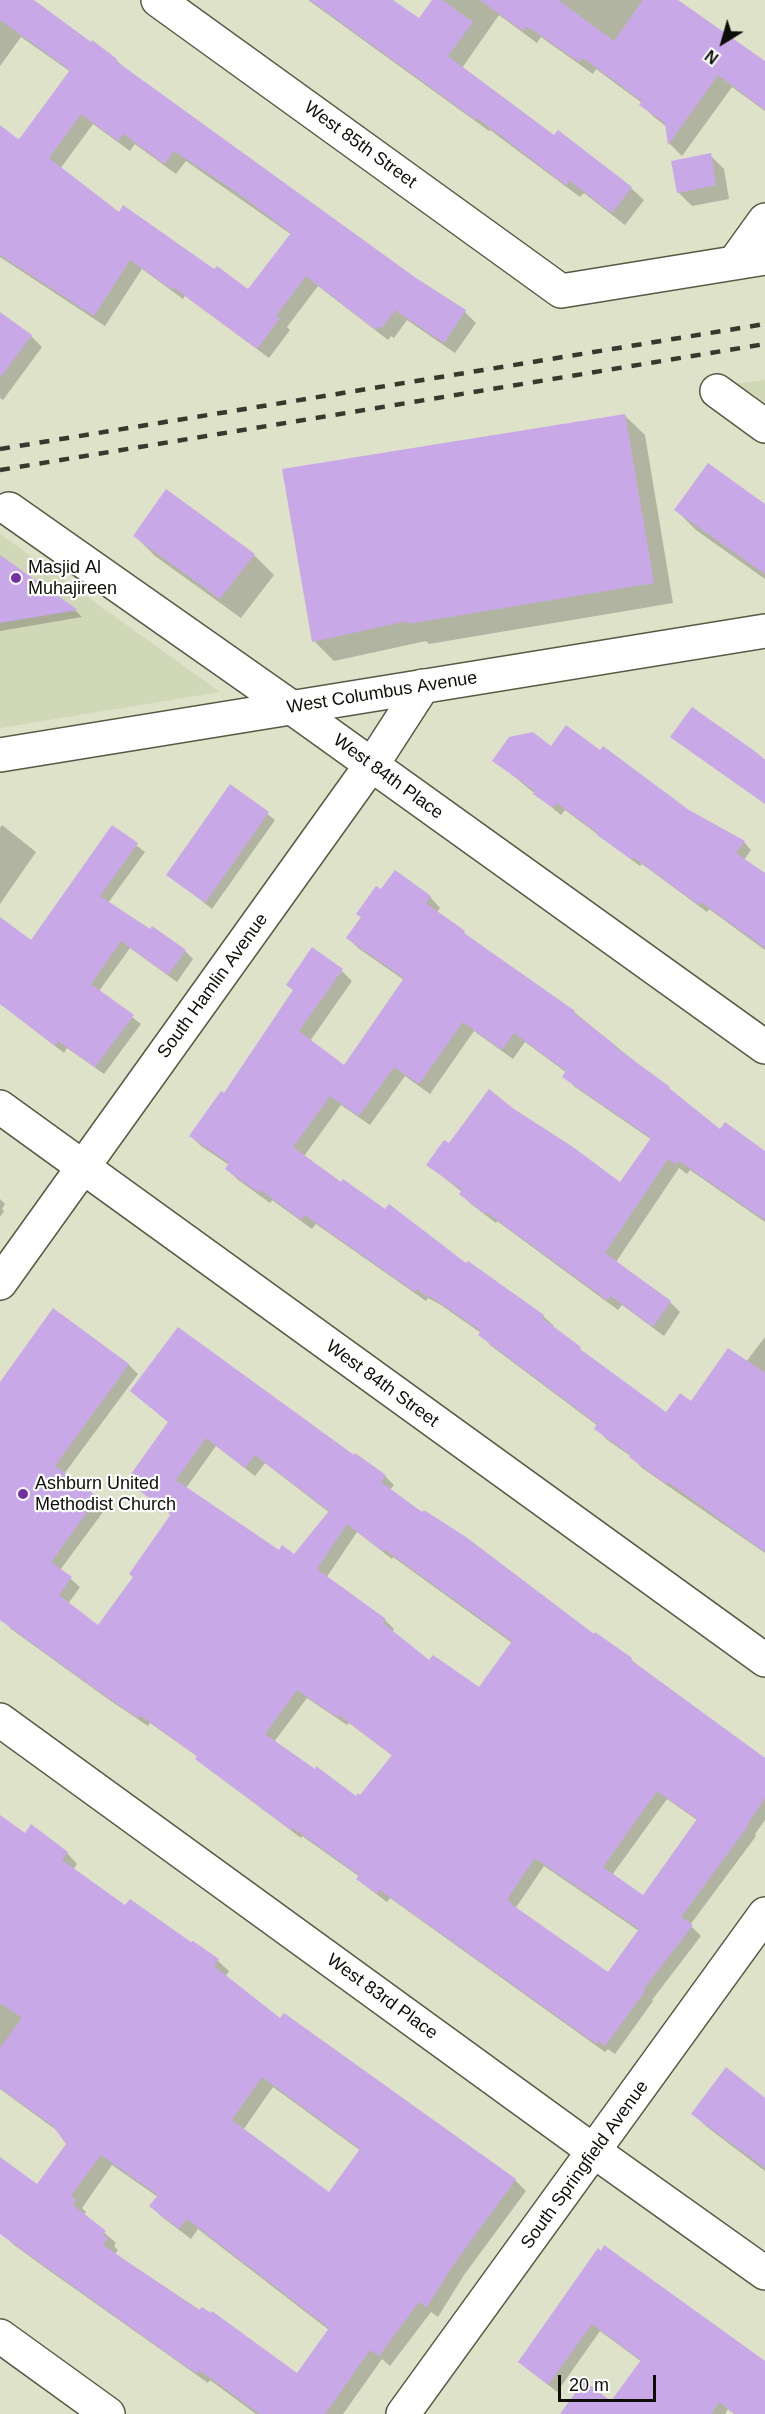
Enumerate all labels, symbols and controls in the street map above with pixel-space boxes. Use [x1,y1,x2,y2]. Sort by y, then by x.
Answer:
north arrow [693,12,753,72]
text: N [702,47,722,67]
street label: West 85th Street [300,97,420,193]
place label: Masjid Al Muhajireen [28,557,117,600]
marker: Masjid Al Muhajireen [9,571,23,585]
street label: West Columbus Avenue [285,667,479,719]
street label: West 84th Place [329,730,447,824]
street label: South Hamlin Avenue [153,909,273,1063]
street label: West 84th Street [322,1336,442,1432]
place label: Ashburn United Methodist Church [35,1473,176,1516]
marker: Ashburn United Methodist Church [16,1487,30,1501]
street label: West 83rd Place [322,1950,442,2044]
street label: South Springfield Avenue [517,2077,653,2253]
scale bar [561,2363,658,2401]
text: 20 m [569,2375,609,2395]

